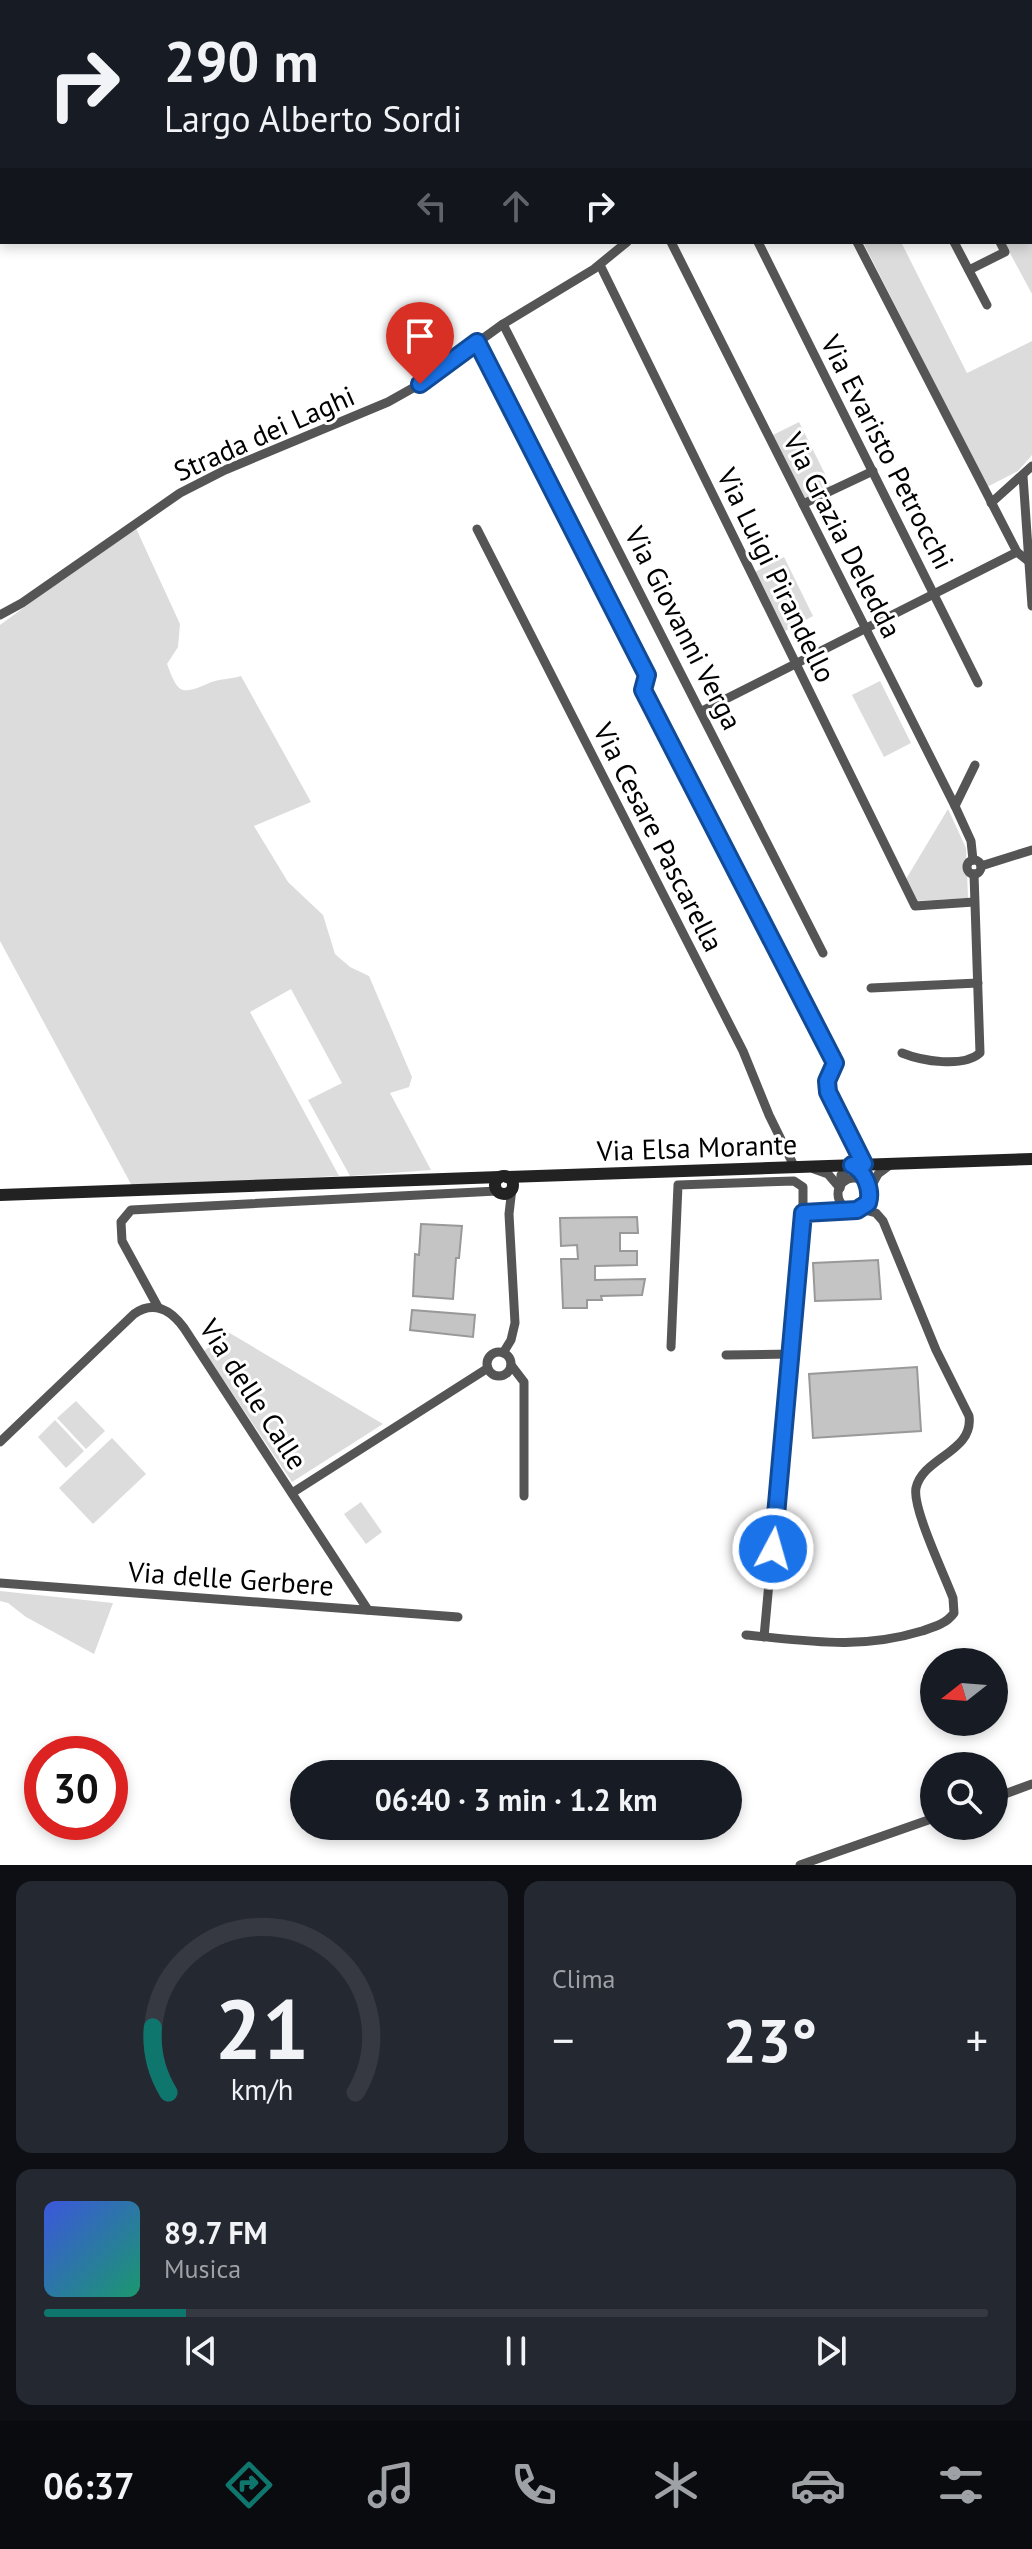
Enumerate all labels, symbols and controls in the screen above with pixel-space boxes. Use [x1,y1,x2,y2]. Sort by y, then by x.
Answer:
text: 290 m [164,25,319,97]
icon: right [32,32,136,136]
text: Largo Alberto Sordi [164,95,462,142]
icon: left [410,184,454,228]
icon: ahead [494,184,538,228]
icon: right [578,184,622,228]
pin [386,302,454,384]
icon: arrive [398,314,442,358]
street label: Via Evaristo Petrocchi [813,328,963,575]
street label: Strada dei Laghi [168,377,360,489]
street label: Via Grazia Deledda [775,425,911,644]
street label: Via Luigi Pirandello [709,461,845,688]
street label: Via Giovanni Verga [616,519,751,736]
street label: Via Cesare Pascarella [585,716,733,958]
street label: Via Elsa Morante [595,1125,798,1169]
street label: Via delle Calle [191,1311,316,1476]
position arrow [731,1507,815,1591]
street label: Via delle Gerbere [126,1552,335,1604]
north arrow [920,1648,1008,1736]
map controls [920,1648,1008,1840]
speed limit sign: 30 [24,1736,128,1840]
button: search [920,1752,1008,1840]
text: 06:40 · 3 min · 1.2 km [375,1780,657,1819]
text: Clima [552,1962,615,1995]
text: 21 [215,1974,309,2082]
text: 23° [723,2001,817,2079]
text: − [552,2011,574,2068]
text: + [966,2011,988,2068]
text: km/h [231,2071,293,2108]
text: 89.7 FM [164,2213,268,2252]
text: Musica [164,2252,241,2285]
icon: previous [179,2329,223,2373]
icon: pause [494,2329,538,2373]
icon: next [809,2329,853,2373]
icon: directions [221,2457,277,2513]
icon: music [363,2457,419,2513]
icon: phone [506,2457,562,2513]
icon: climate [648,2457,704,2513]
icon: car [790,2457,846,2513]
icon: filters [933,2457,989,2513]
text: 06:37 [43,2462,135,2509]

